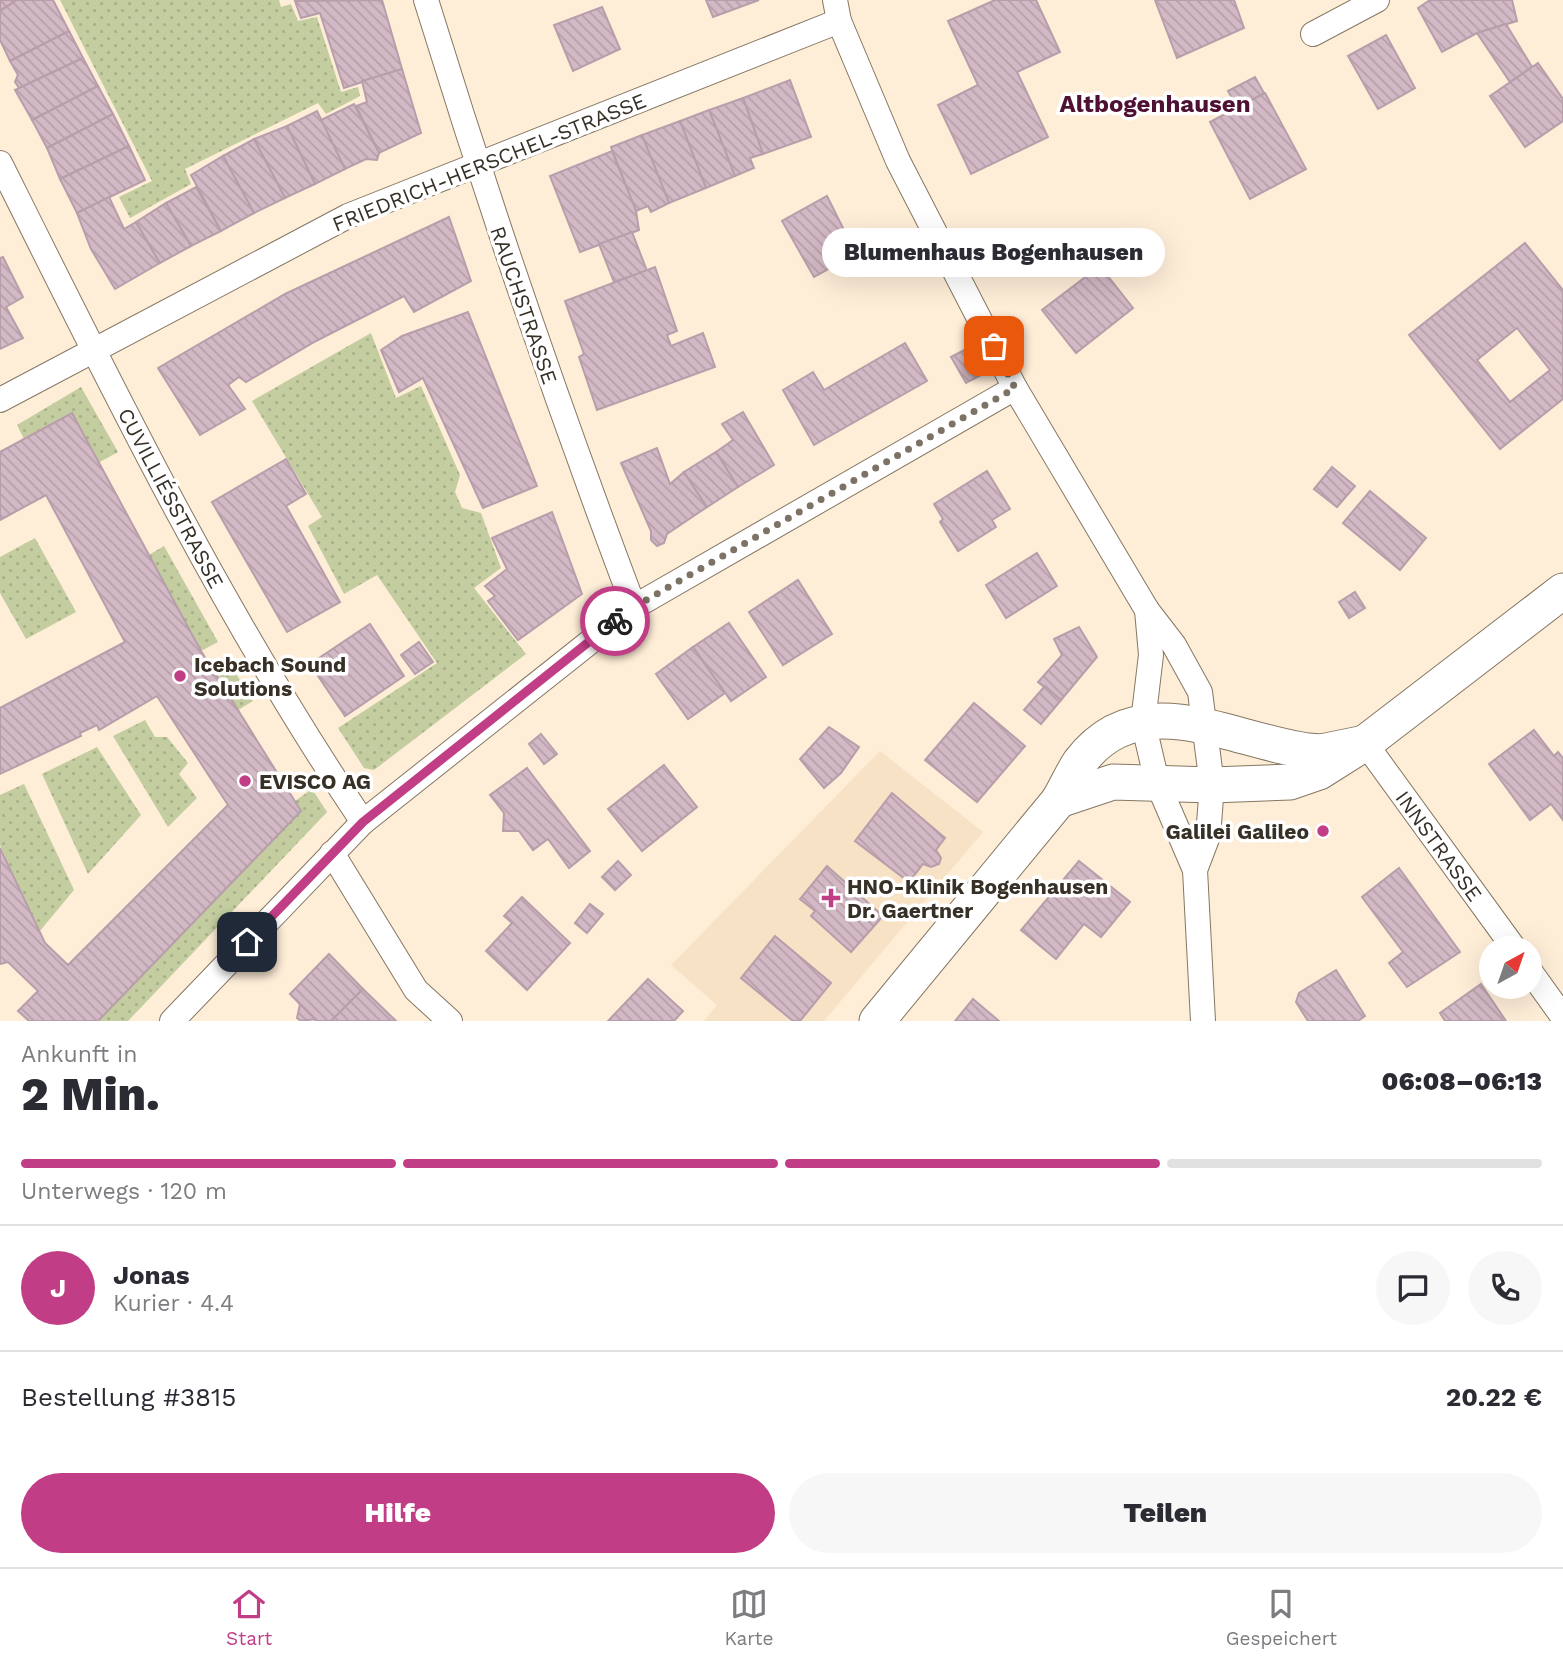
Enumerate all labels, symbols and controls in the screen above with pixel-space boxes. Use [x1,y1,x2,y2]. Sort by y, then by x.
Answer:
street label: FRIEDRICH-HERSCHEL-STRASSE [329,87,649,237]
district label: Altbogenhausen [1059,90,1251,118]
street label: RAUCHSTRASSE [485,223,563,387]
callout: Blumenhaus Bogenhausen [822,227,1166,276]
text: Blumenhaus Bogenhausen [844,239,1143,266]
pin [964,316,1024,376]
icon: bag [975,327,1013,365]
street label: CUVILLIÉSSTRASSE [113,403,229,593]
courier [580,586,650,656]
icon: bike [596,602,634,640]
place label: Icebach Sound Solutions [194,652,346,701]
marker: Icebach Sound Solutions [172,668,188,684]
place label: EVISCO AG [259,769,371,794]
marker: EVISCO AG [237,773,253,789]
street label: INNSTRASSE [1391,786,1487,906]
place label: Galilei Galileo [1166,819,1309,844]
marker: Galilei Galileo [1315,823,1331,839]
place label: HNO-Klinik Bogenhausen Dr. Gaertner [847,874,1108,923]
marker: HNO-Klinik Bogenhausen Dr. Gaertner [821,888,841,908]
pin [217,912,277,972]
icon: home [228,923,266,961]
north arrow [1479,936,1542,999]
map controls [1479,936,1542,999]
text: Ankunft in [21,1041,137,1068]
text: 06:08–06:13 [1381,1066,1542,1096]
text: 2 Min. [21,1067,160,1121]
text: Unterwegs · 120 m [21,1178,227,1205]
button: chat [1376,1251,1450,1325]
button: phone [1468,1251,1542,1325]
text: Jonas [113,1260,190,1290]
text: J [50,1273,66,1303]
text: Kurier · 4.4 [113,1290,234,1317]
text: Bestellung #3815 [21,1382,236,1412]
text: 20.22 € [1446,1382,1542,1412]
button: Hilfe [21,1473,775,1553]
button: Teilen [789,1473,1542,1553]
tab: Start [226,1585,272,1650]
tab: Karte [724,1585,773,1650]
tab: Gespeichert [1226,1585,1337,1650]

